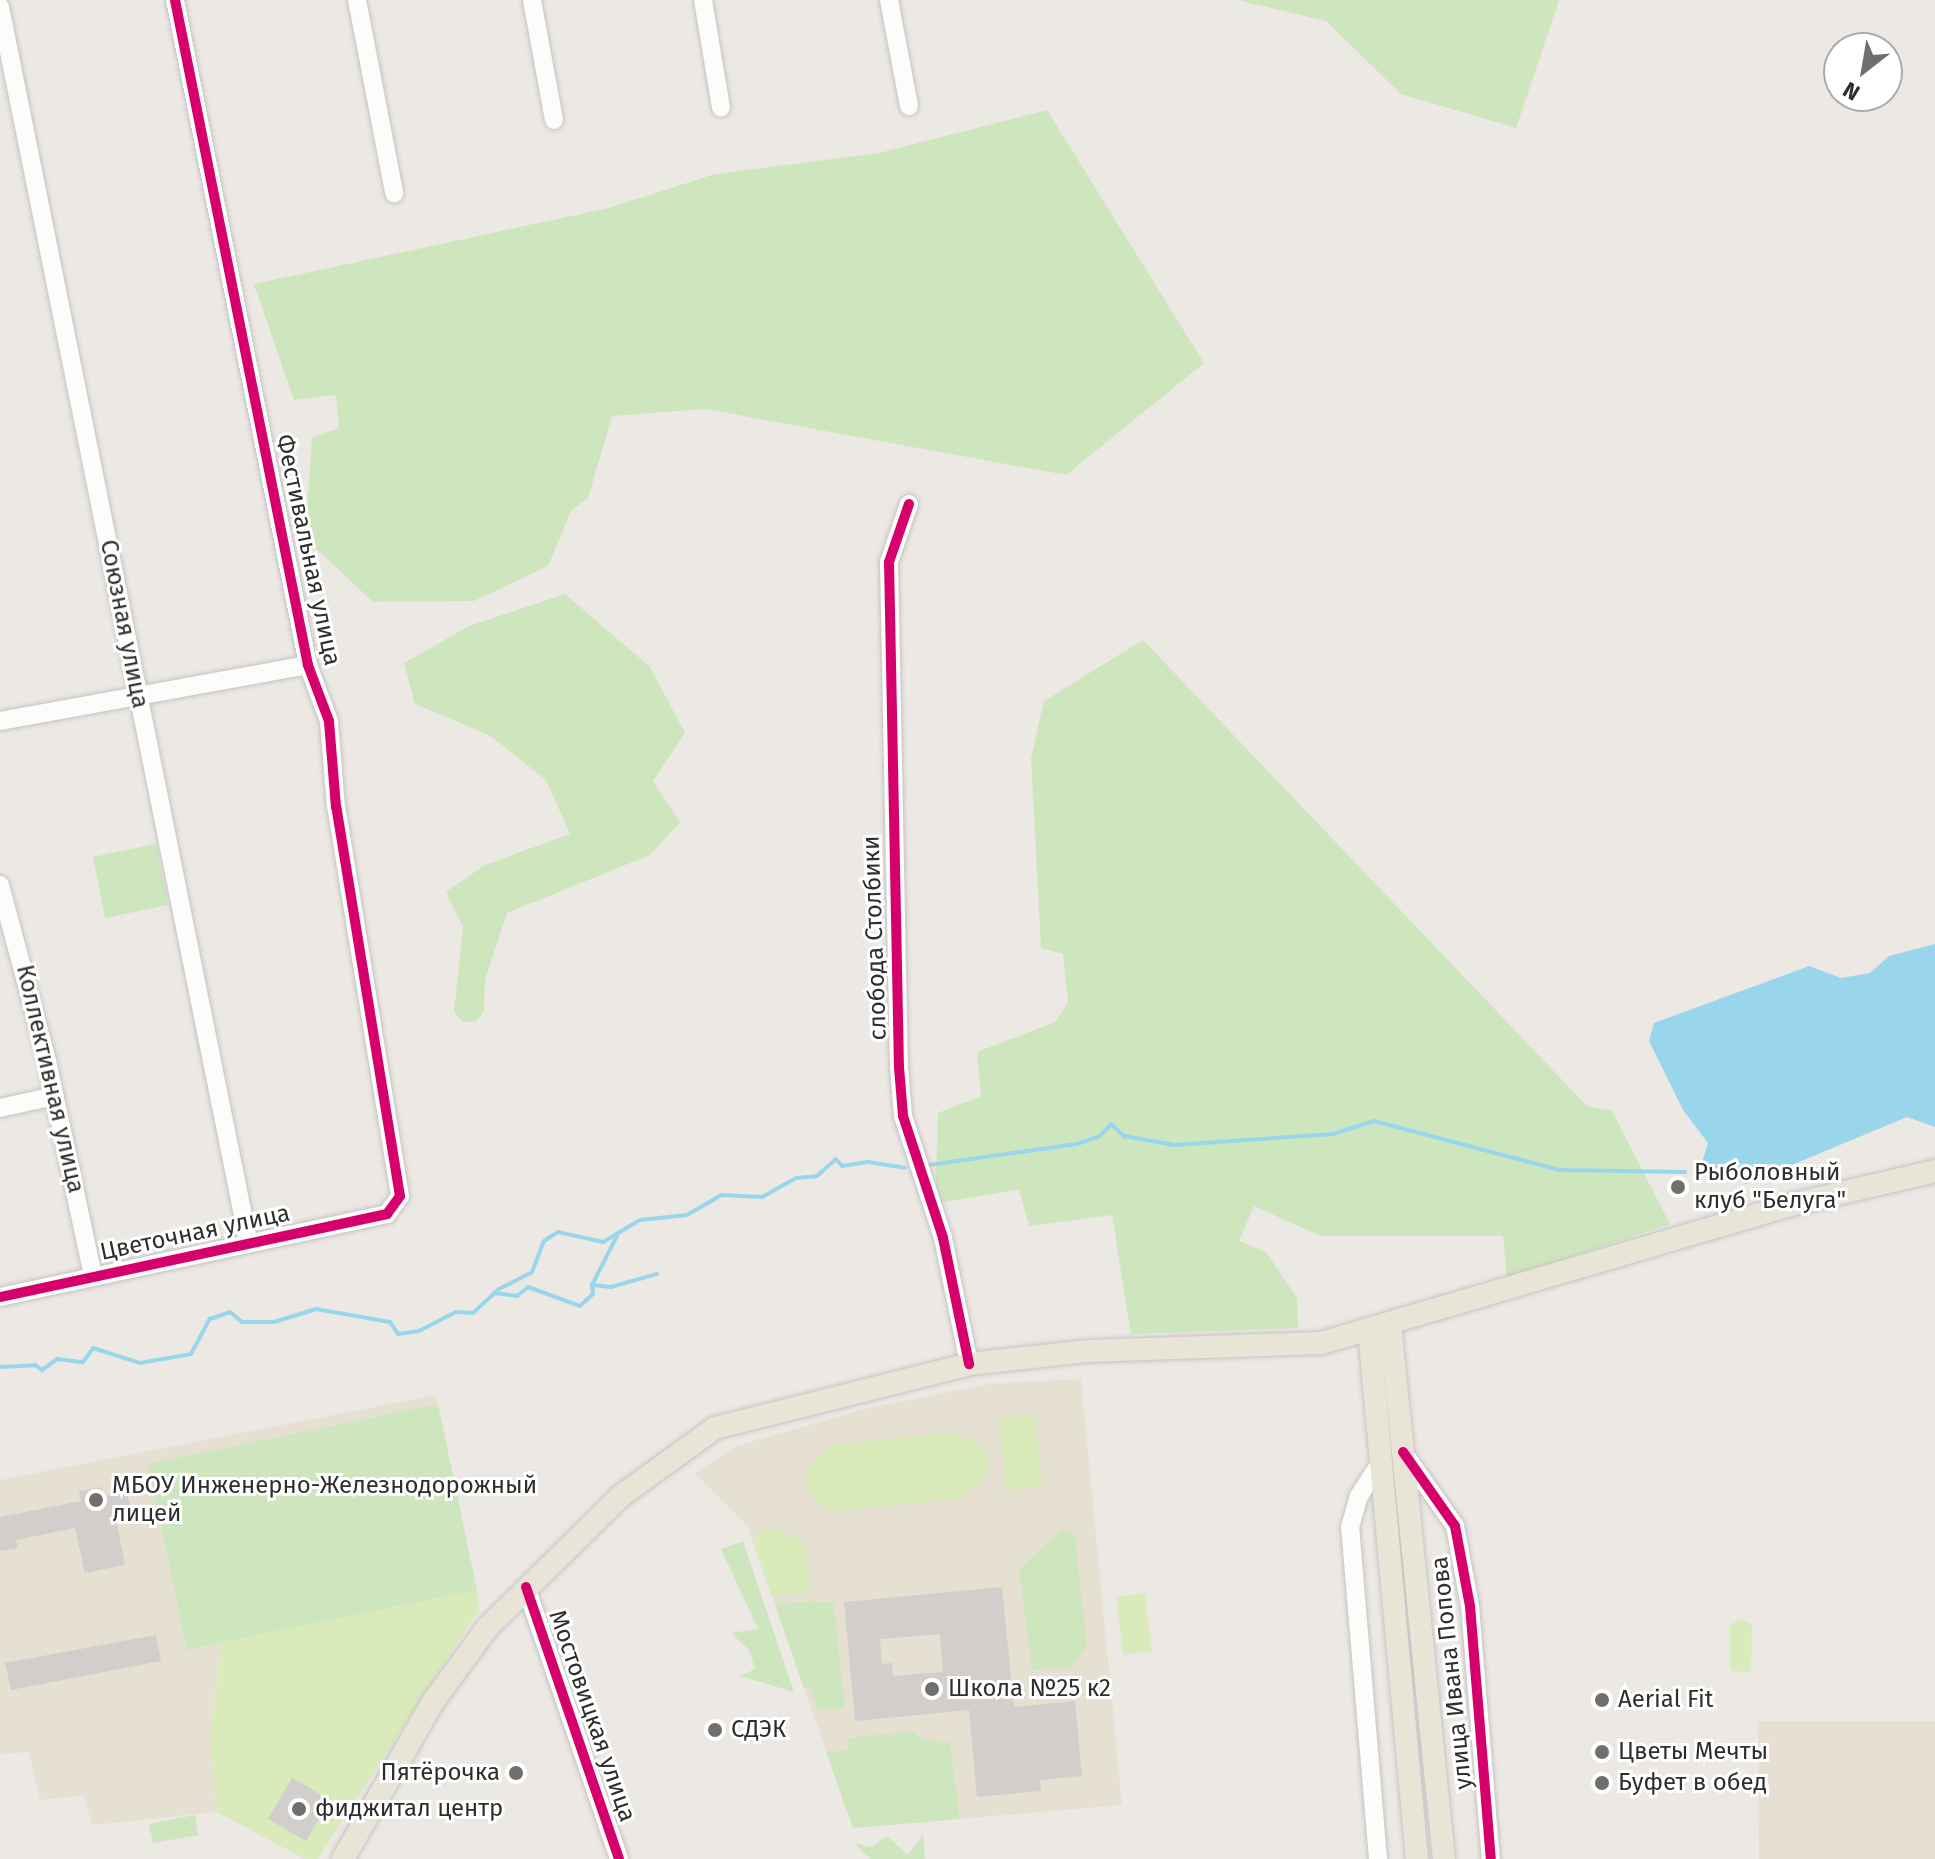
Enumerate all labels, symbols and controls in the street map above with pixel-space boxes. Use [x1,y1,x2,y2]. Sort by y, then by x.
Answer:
north arrow [1823,32,1903,112]
text: N [1838,76,1865,107]
street label: Фестивальная улица [269,432,347,668]
street label: Союзная улица [94,537,154,711]
street label: слобода Столбики [857,835,893,1041]
street label: Коллективная улица [10,962,90,1196]
place label: Рыболовный клуб "Белуга" [1694,1159,1846,1215]
marker: Рыболовный клуб "Белуга" [1669,1178,1687,1196]
street label: Цветочная улица [98,1199,292,1267]
place label: МБОУ Инженерно-Железнодорожный лицей [112,1472,537,1528]
marker: МБОУ Инженерно-Железнодорожный лицей [87,1491,105,1509]
street label: улица Ивана Попова [1425,1555,1479,1791]
street label: Мостовицкая улица [542,1606,642,1826]
place label: Школа №25 к2 [948,1675,1111,1703]
marker: Школа №25 к2 [923,1680,941,1698]
place label: Aerial Fit [1618,1686,1713,1714]
marker: Aerial Fit [1593,1691,1611,1709]
place label: СДЭК [731,1716,786,1744]
marker: СДЭК [706,1721,724,1739]
place label: Цветы Мечты [1618,1738,1768,1766]
marker: Цветы Мечты [1593,1743,1611,1761]
place label: Пятёрочка [381,1759,500,1787]
marker: Пятёрочка [507,1764,525,1782]
place label: Буфет в обед [1618,1769,1767,1797]
marker: Буфет в обед [1593,1774,1611,1792]
place label: фиджитал центр [315,1795,503,1823]
marker: фиджитал центр [290,1800,308,1818]

